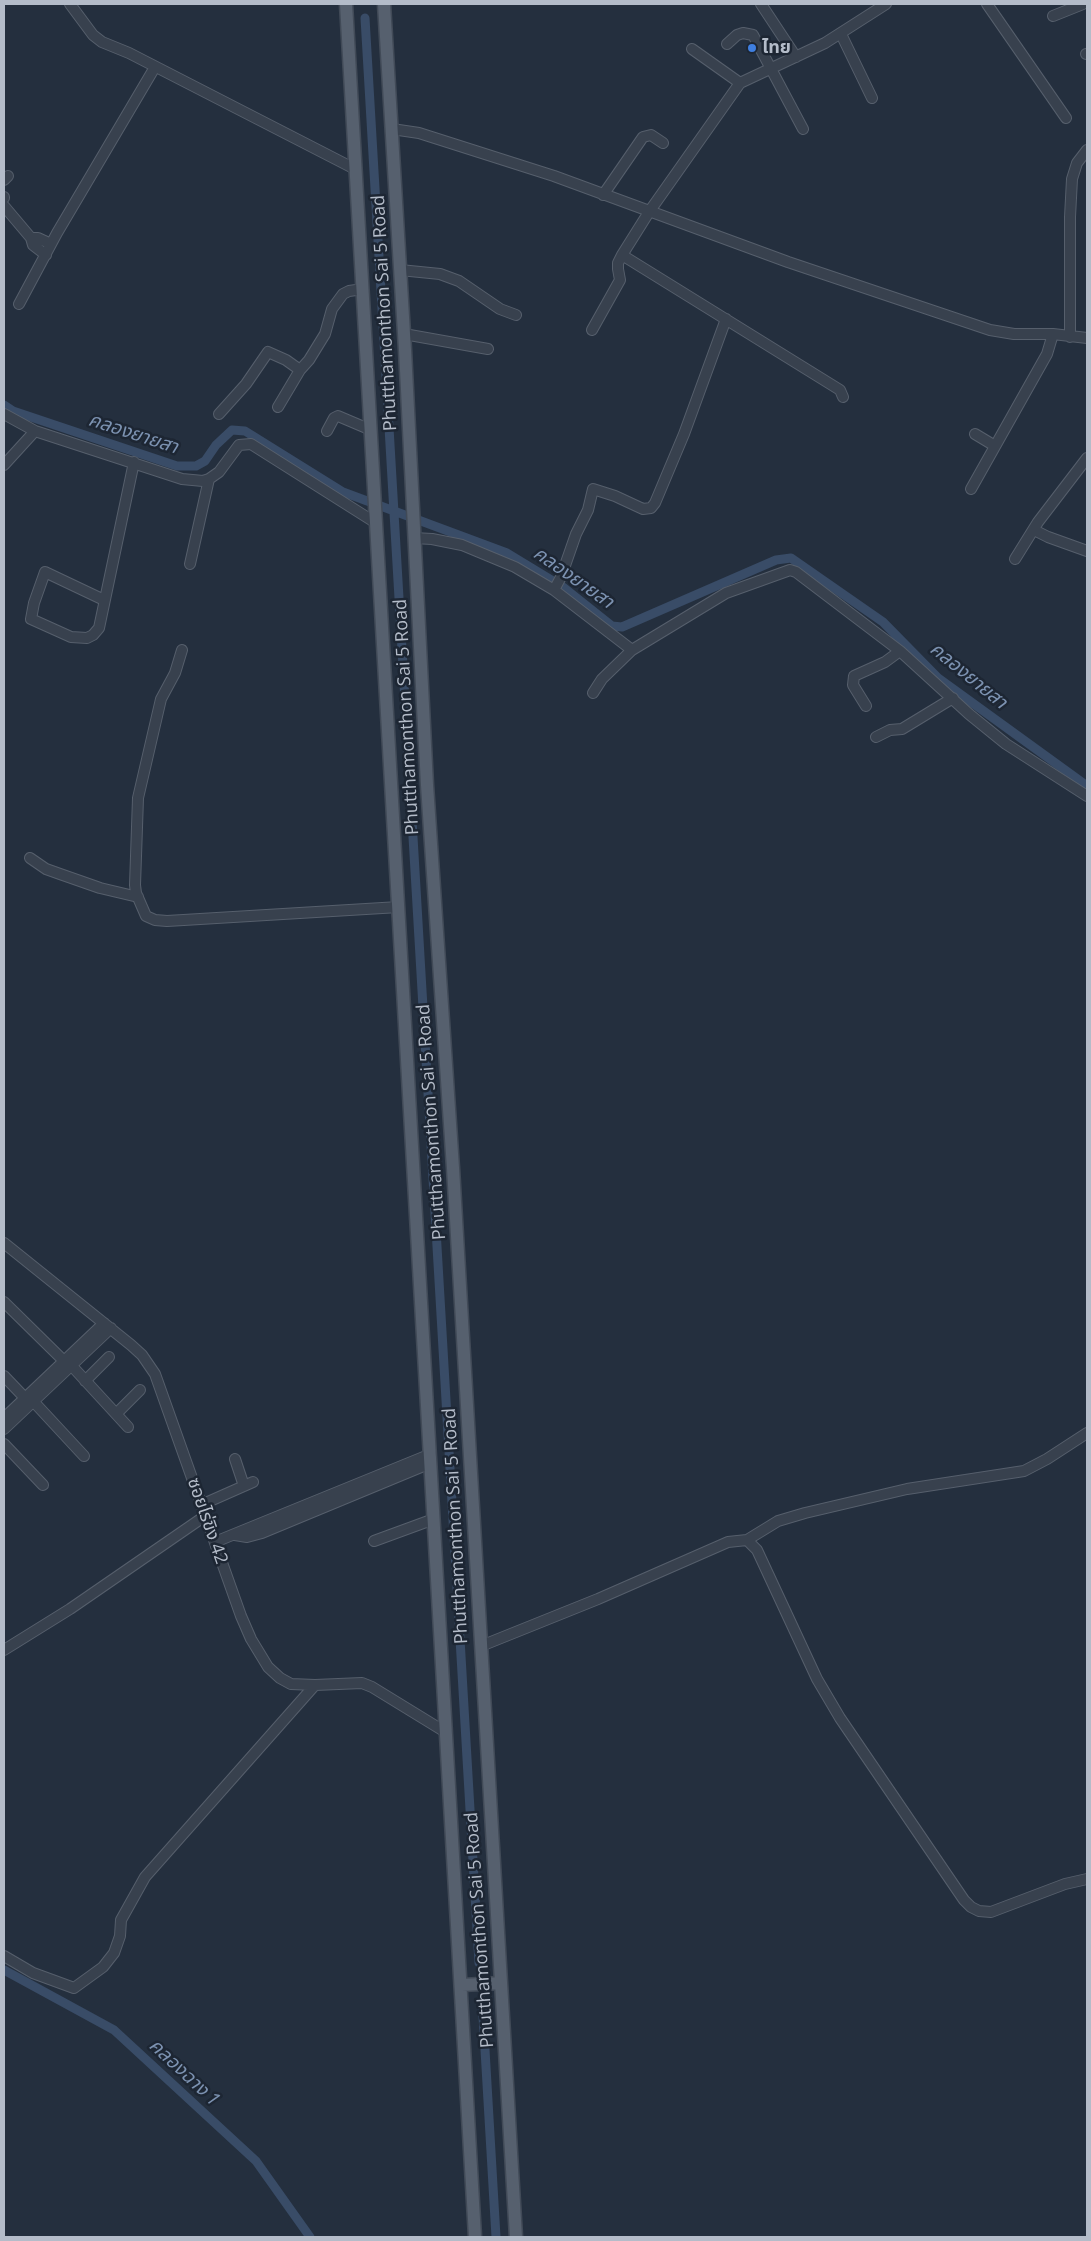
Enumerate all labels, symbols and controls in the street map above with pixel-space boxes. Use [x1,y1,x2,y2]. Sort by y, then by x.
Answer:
place label: ไทย [762,37,791,59]
marker: ไทย [746,42,758,54]
street label: Phutthamonthon Sai 5 Road [368,194,402,432]
water label: คลองยายสา [85,409,181,459]
water label: คลองยายสา [529,542,617,614]
street label: Phutthamonthon Sai 5 Road [390,598,424,836]
water label: คลองยายสา [925,638,1011,714]
street label: Phutthamonthon Sai 5 Road [413,1003,451,1241]
street label: Phutthamonthon Sai 5 Road [439,1407,473,1645]
street label: ซอยไร่ขิง 42 [182,1475,232,1567]
street label: Phutthamonthon Sai 5 Road [461,1811,499,2049]
water label: คลองฉาง 1 [144,2035,224,2111]

